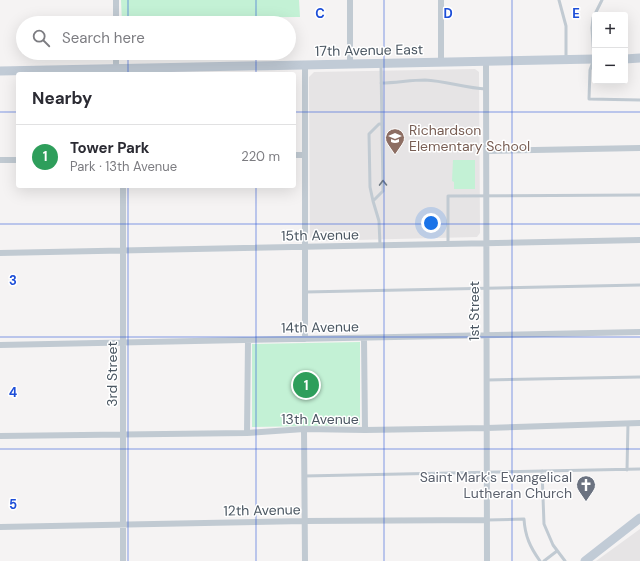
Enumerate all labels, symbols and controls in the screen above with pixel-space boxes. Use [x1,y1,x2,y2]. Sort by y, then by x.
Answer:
text: C [315,5,325,22]
text: D [443,5,453,22]
text: E [572,5,580,22]
map controls [592,12,628,84]
button: + [592,12,628,48]
search box [16,16,296,60]
icon: search [30,27,52,49]
text: Search here [62,28,145,48]
street label: 17th Avenue East [315,40,423,60]
button: − [592,48,628,84]
text: Nearby [32,87,92,109]
place label: Richardson Elementary School [409,121,530,155]
school or university icon: Richardson Elementary School [384,127,406,155]
text: Tower Park [70,138,150,158]
text: 1 [43,148,47,165]
text: 220 m [241,148,280,165]
text: Park · 13th Avenue [70,158,177,175]
one-way arrow [379,180,387,186]
your location [421,213,441,233]
street label: 15th Avenue [281,225,359,245]
text: 3 [9,272,17,289]
street label: 1st Street [465,281,483,341]
street label: 14th Avenue [281,317,359,337]
street label: 3rd Street [103,341,121,407]
pin: 1 [293,370,319,400]
text: 4 [9,384,17,401]
street label: 13th Avenue [281,410,359,428]
place label: Saint Mark's Evangelical Lutheran Church [420,468,572,502]
church icon: Saint Mark's Evangelical Lutheran Church [575,474,597,502]
text: 5 [9,496,17,513]
street label: 12th Avenue [223,500,301,520]

